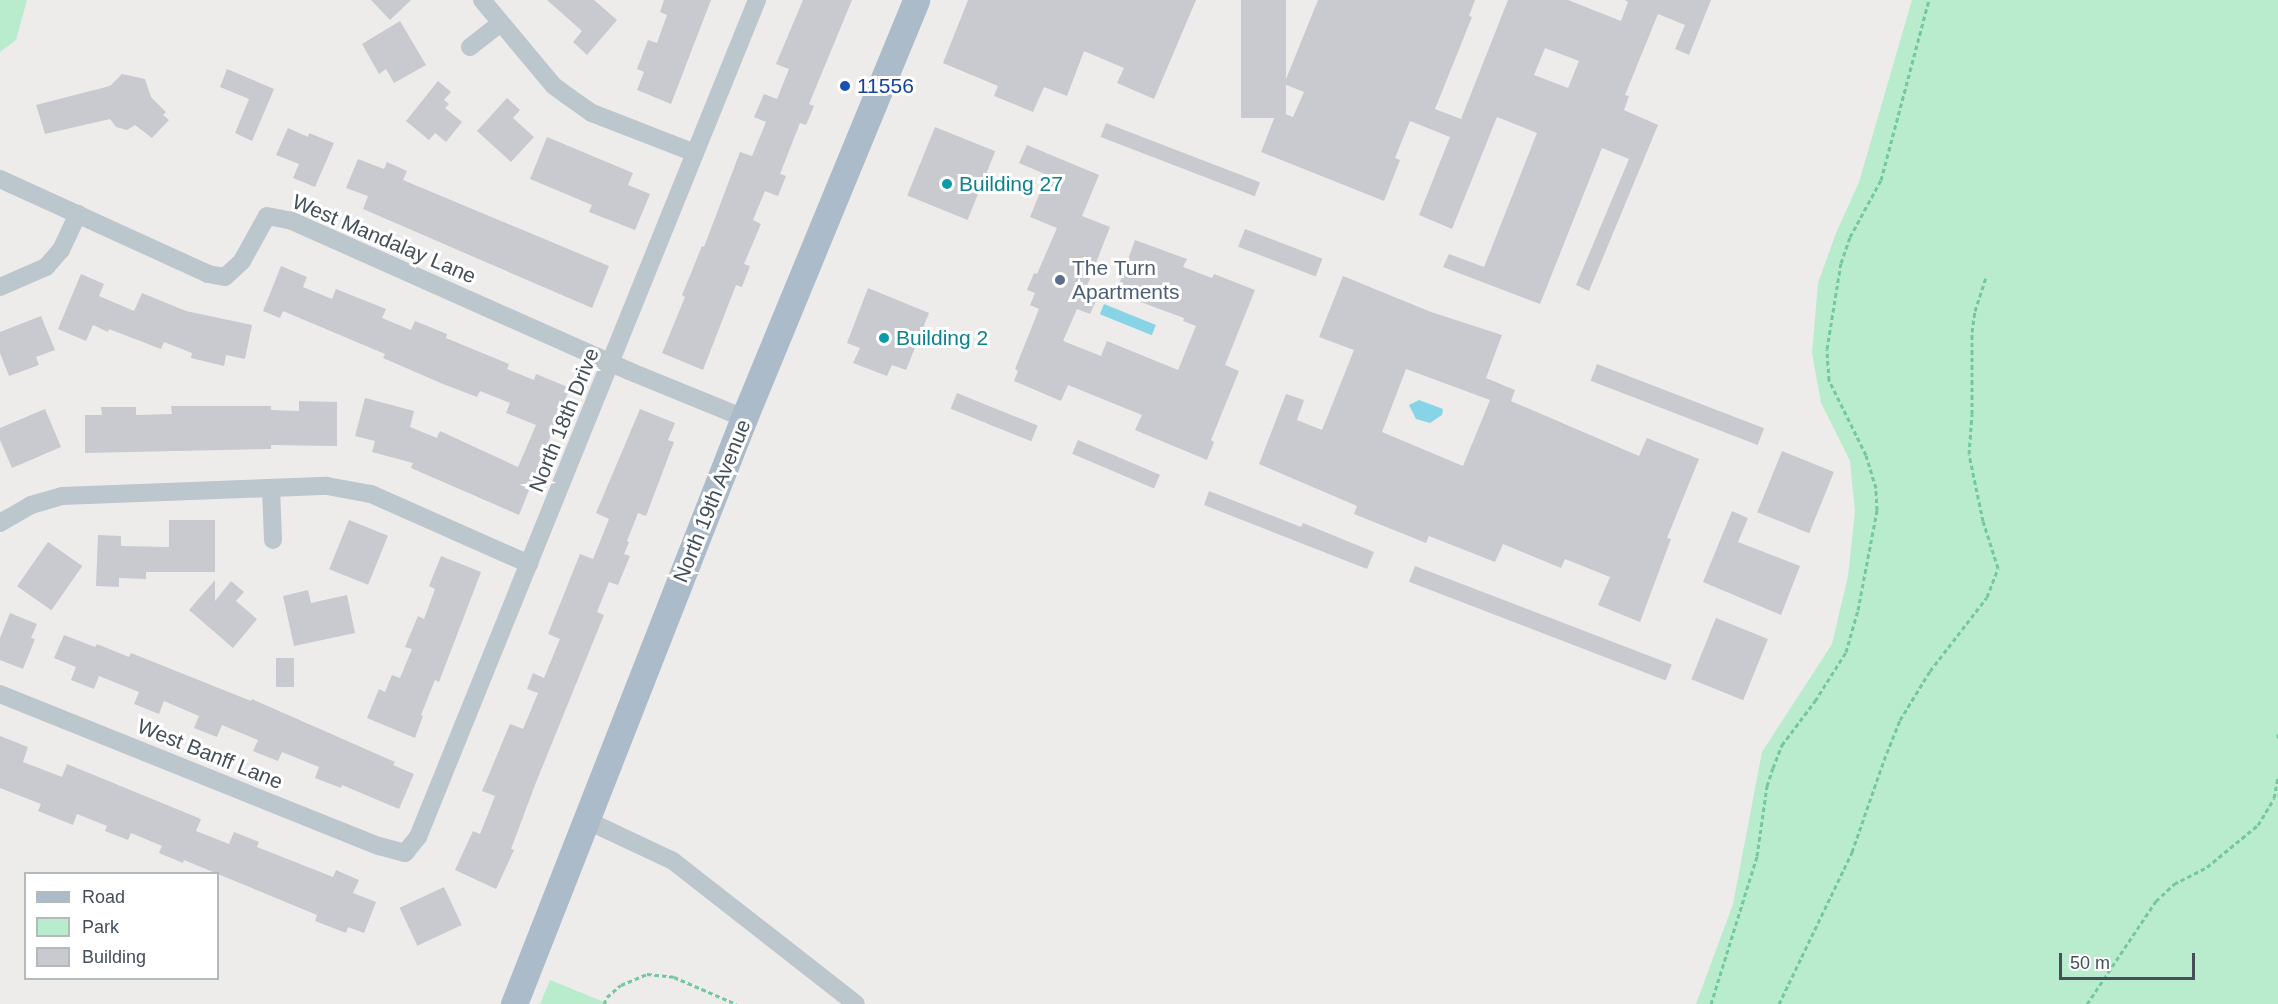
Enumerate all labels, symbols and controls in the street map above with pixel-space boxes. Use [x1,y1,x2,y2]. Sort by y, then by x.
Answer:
place label: 11556 [857,73,914,99]
marker: 11556 [838,79,852,93]
place label: Building 27 [959,171,1063,197]
marker: Building 27 [940,177,954,191]
street label: West Mandalay Lane [288,189,480,289]
place label: The Turn Apartments [1072,255,1179,305]
marker: The Turn Apartments [1053,273,1067,287]
place label: Building 2 [896,325,988,351]
marker: Building 2 [877,331,891,345]
street label: North 18th Drive [524,344,604,496]
street label: North 19th Avenue [668,415,756,587]
street label: West Banff Lane [134,713,286,795]
legend [24,872,219,980]
text: Road [82,887,125,907]
text: Park [82,917,119,937]
scale bar [2062,941,2198,979]
text: Building [82,947,146,967]
text: 50 m [2070,953,2110,973]

